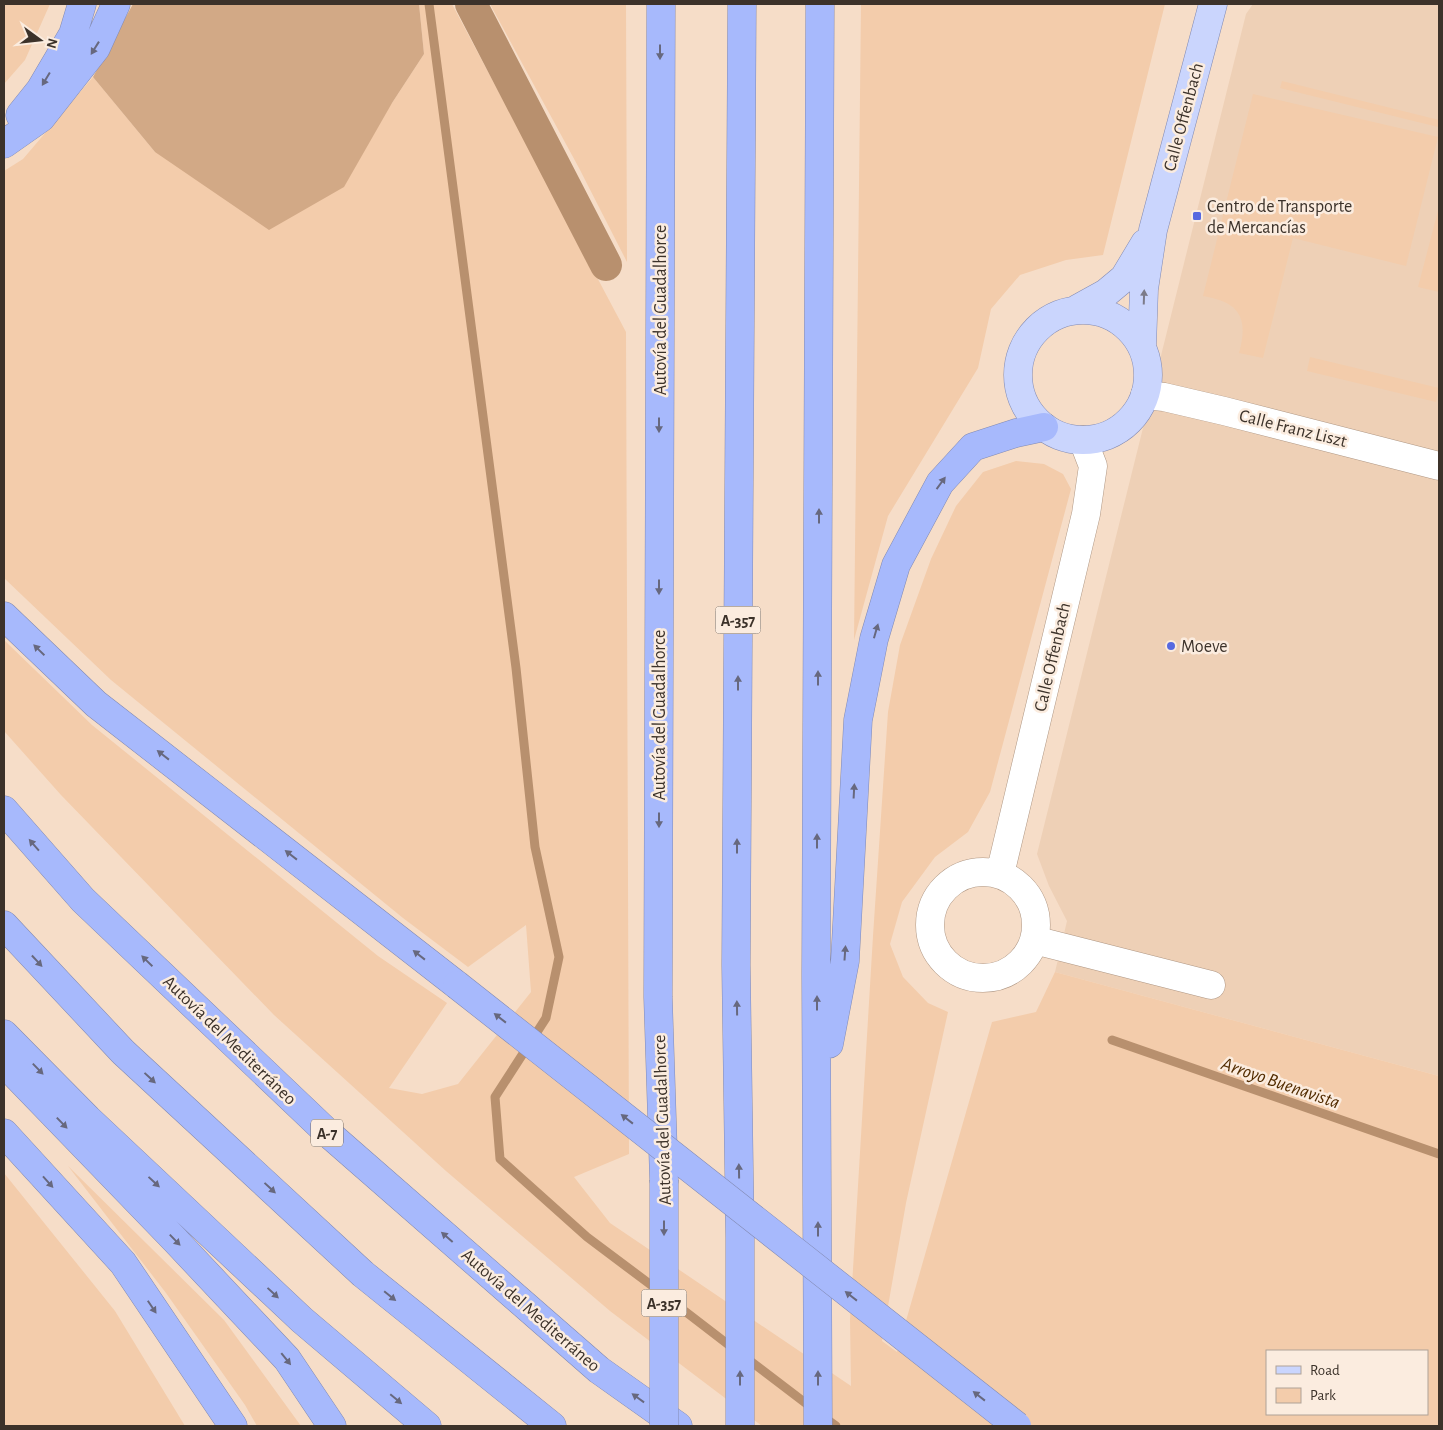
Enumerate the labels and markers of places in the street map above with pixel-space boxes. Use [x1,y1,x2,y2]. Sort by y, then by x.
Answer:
place label: Centro de Transporte de Mercancías [1207,198,1352,237]
marker: Centro de Transporte de Mercancías [1191,210,1203,222]
place label: Moeve [1181,638,1228,656]
marker: Moeve [1165,640,1177,652]

